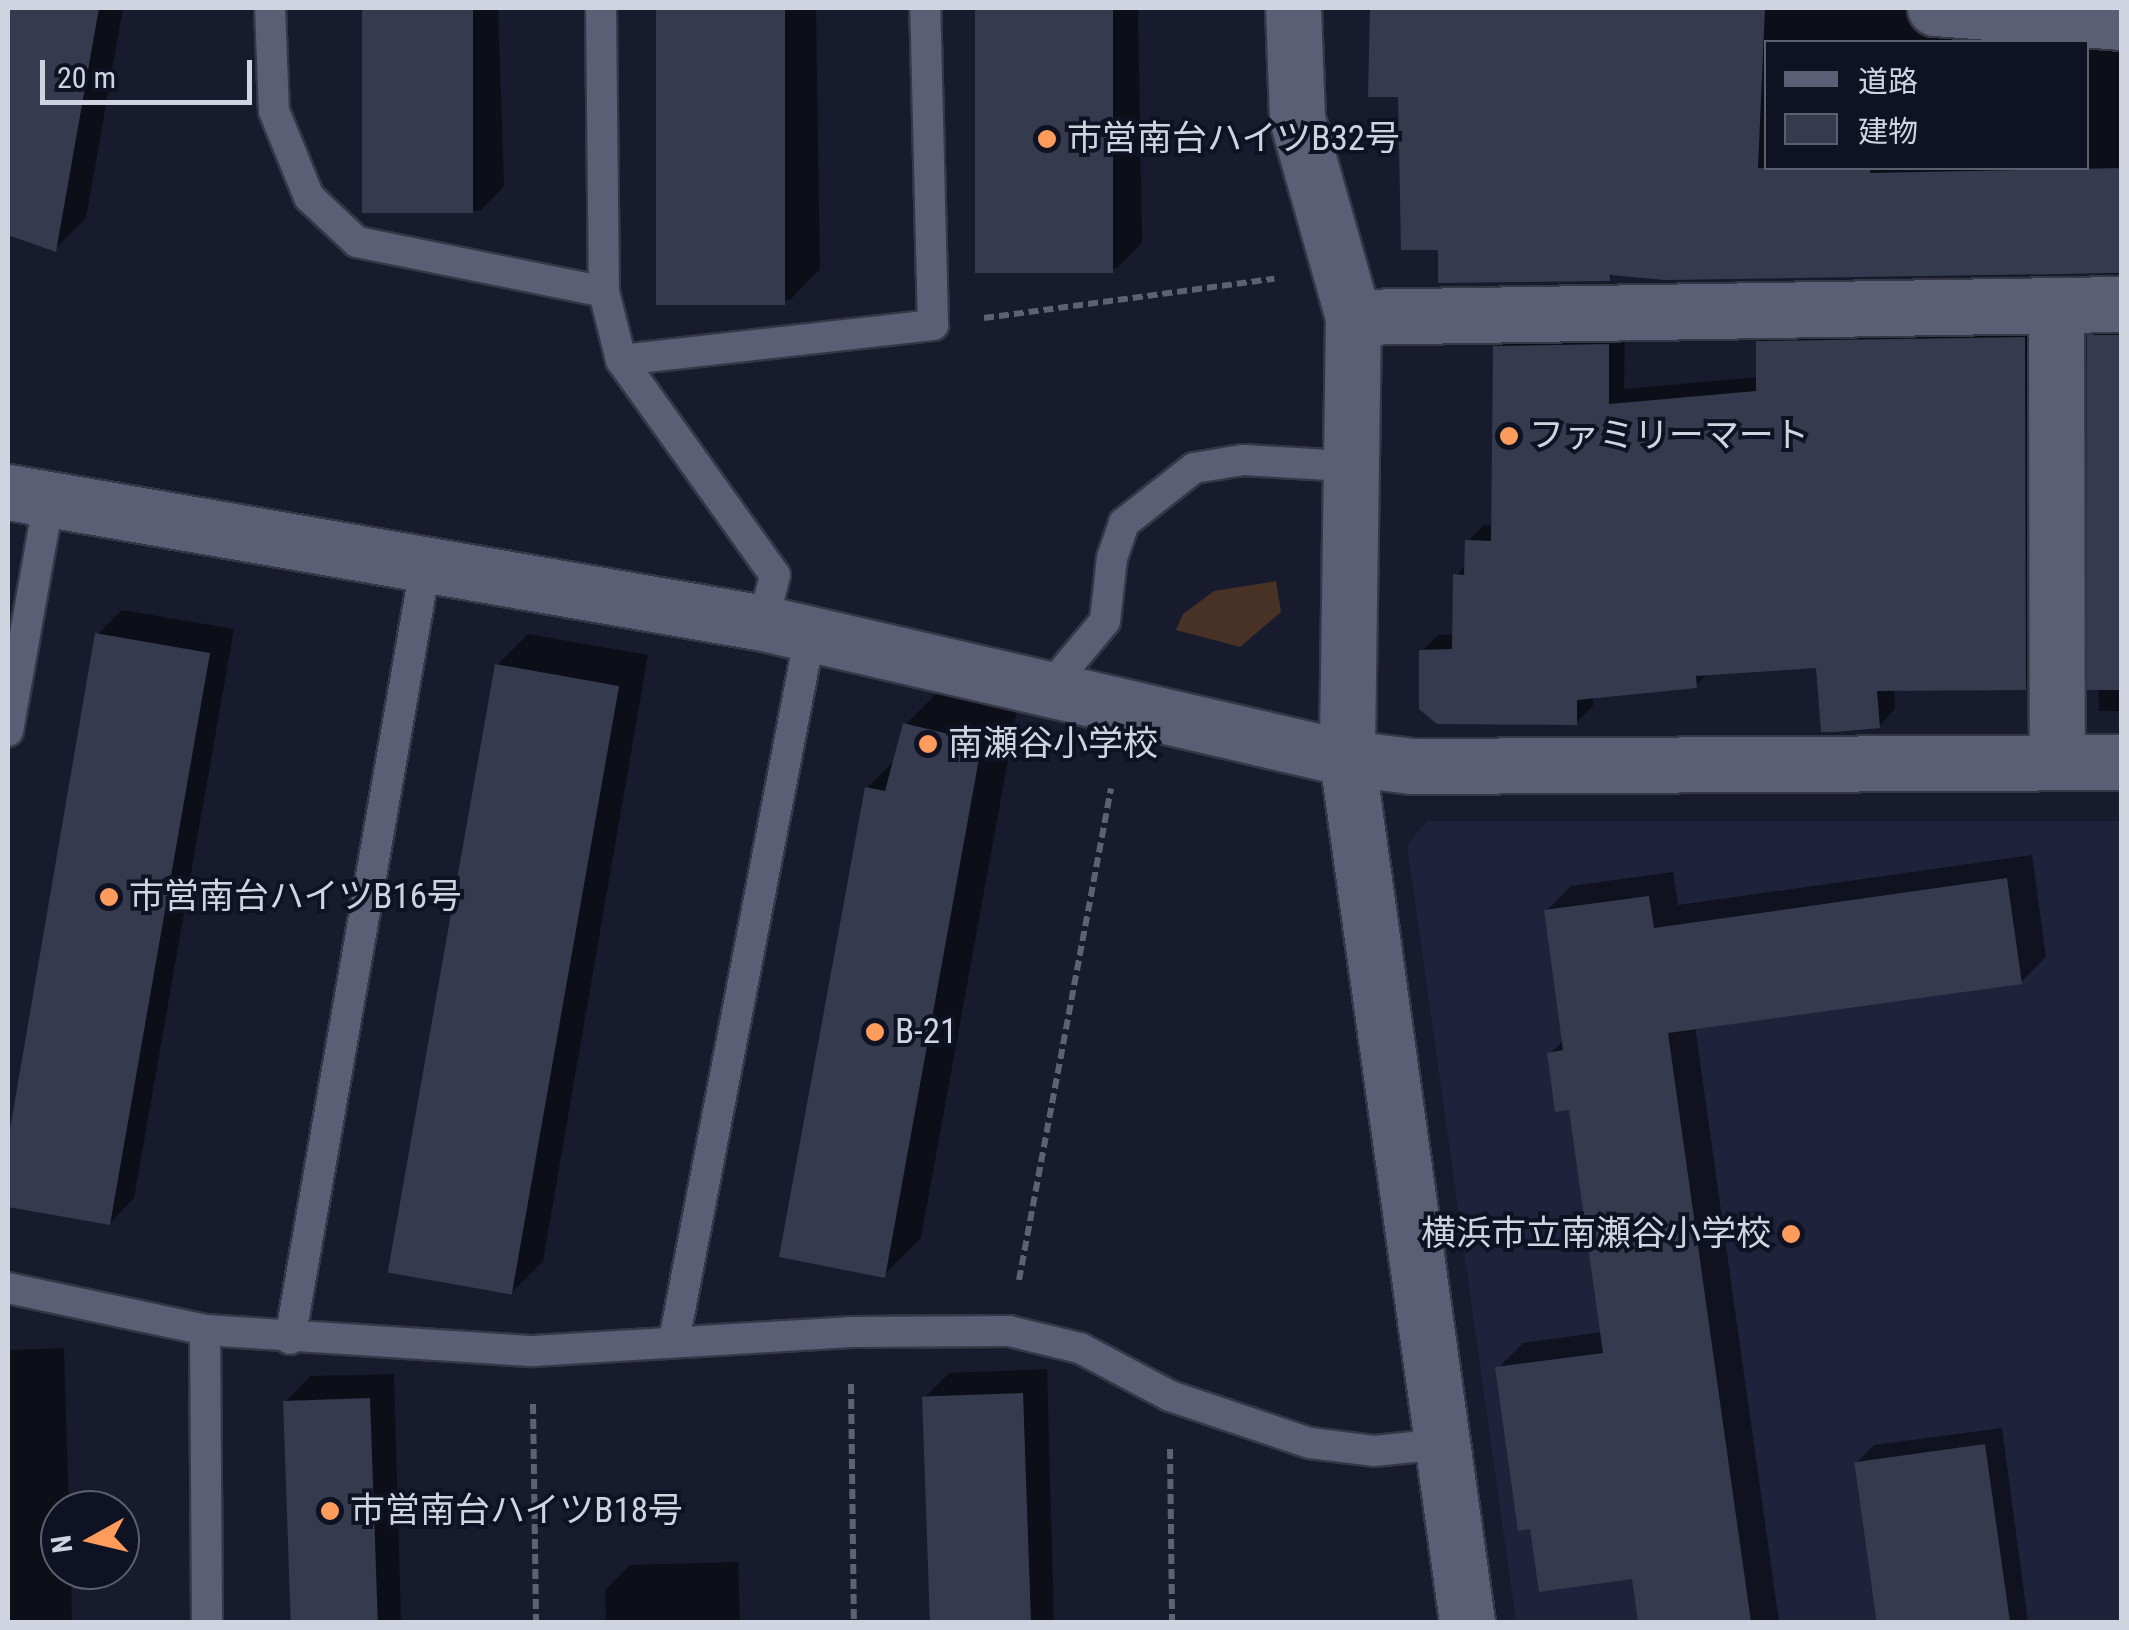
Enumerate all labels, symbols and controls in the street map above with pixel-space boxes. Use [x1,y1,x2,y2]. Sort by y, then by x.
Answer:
scale bar [45,40,258,102]
legend [1764,40,2089,170]
text: 20 m [57,60,116,95]
text: 道路 [1858,64,1918,99]
text: 建物 [1858,114,1918,149]
place label: 市営南台ハイツB32号 [1067,118,1401,160]
marker: 市営南台ハイツB32号 [1036,128,1058,150]
place label: ファミリーマート [1529,415,1809,457]
marker: ファミリーマート [1498,425,1520,447]
place label: 南瀬谷小学校 [948,723,1158,765]
marker: 南瀬谷小学校 [917,733,939,755]
place label: 市営南台ハイツB16号 [129,876,463,918]
marker: 市営南台ハイツB16号 [98,886,120,908]
place label: B-21 [895,1011,957,1053]
marker: B-21 [864,1021,886,1043]
place label: 横浜市立南瀬谷小学校 [1421,1213,1771,1255]
marker: 横浜市立南瀬谷小学校 [1780,1223,1802,1245]
north arrow [40,1490,140,1590]
place label: 市営南台ハイツB18号 [350,1490,684,1532]
marker: 市営南台ハイツB18号 [319,1500,341,1522]
text: N [44,1533,79,1555]

